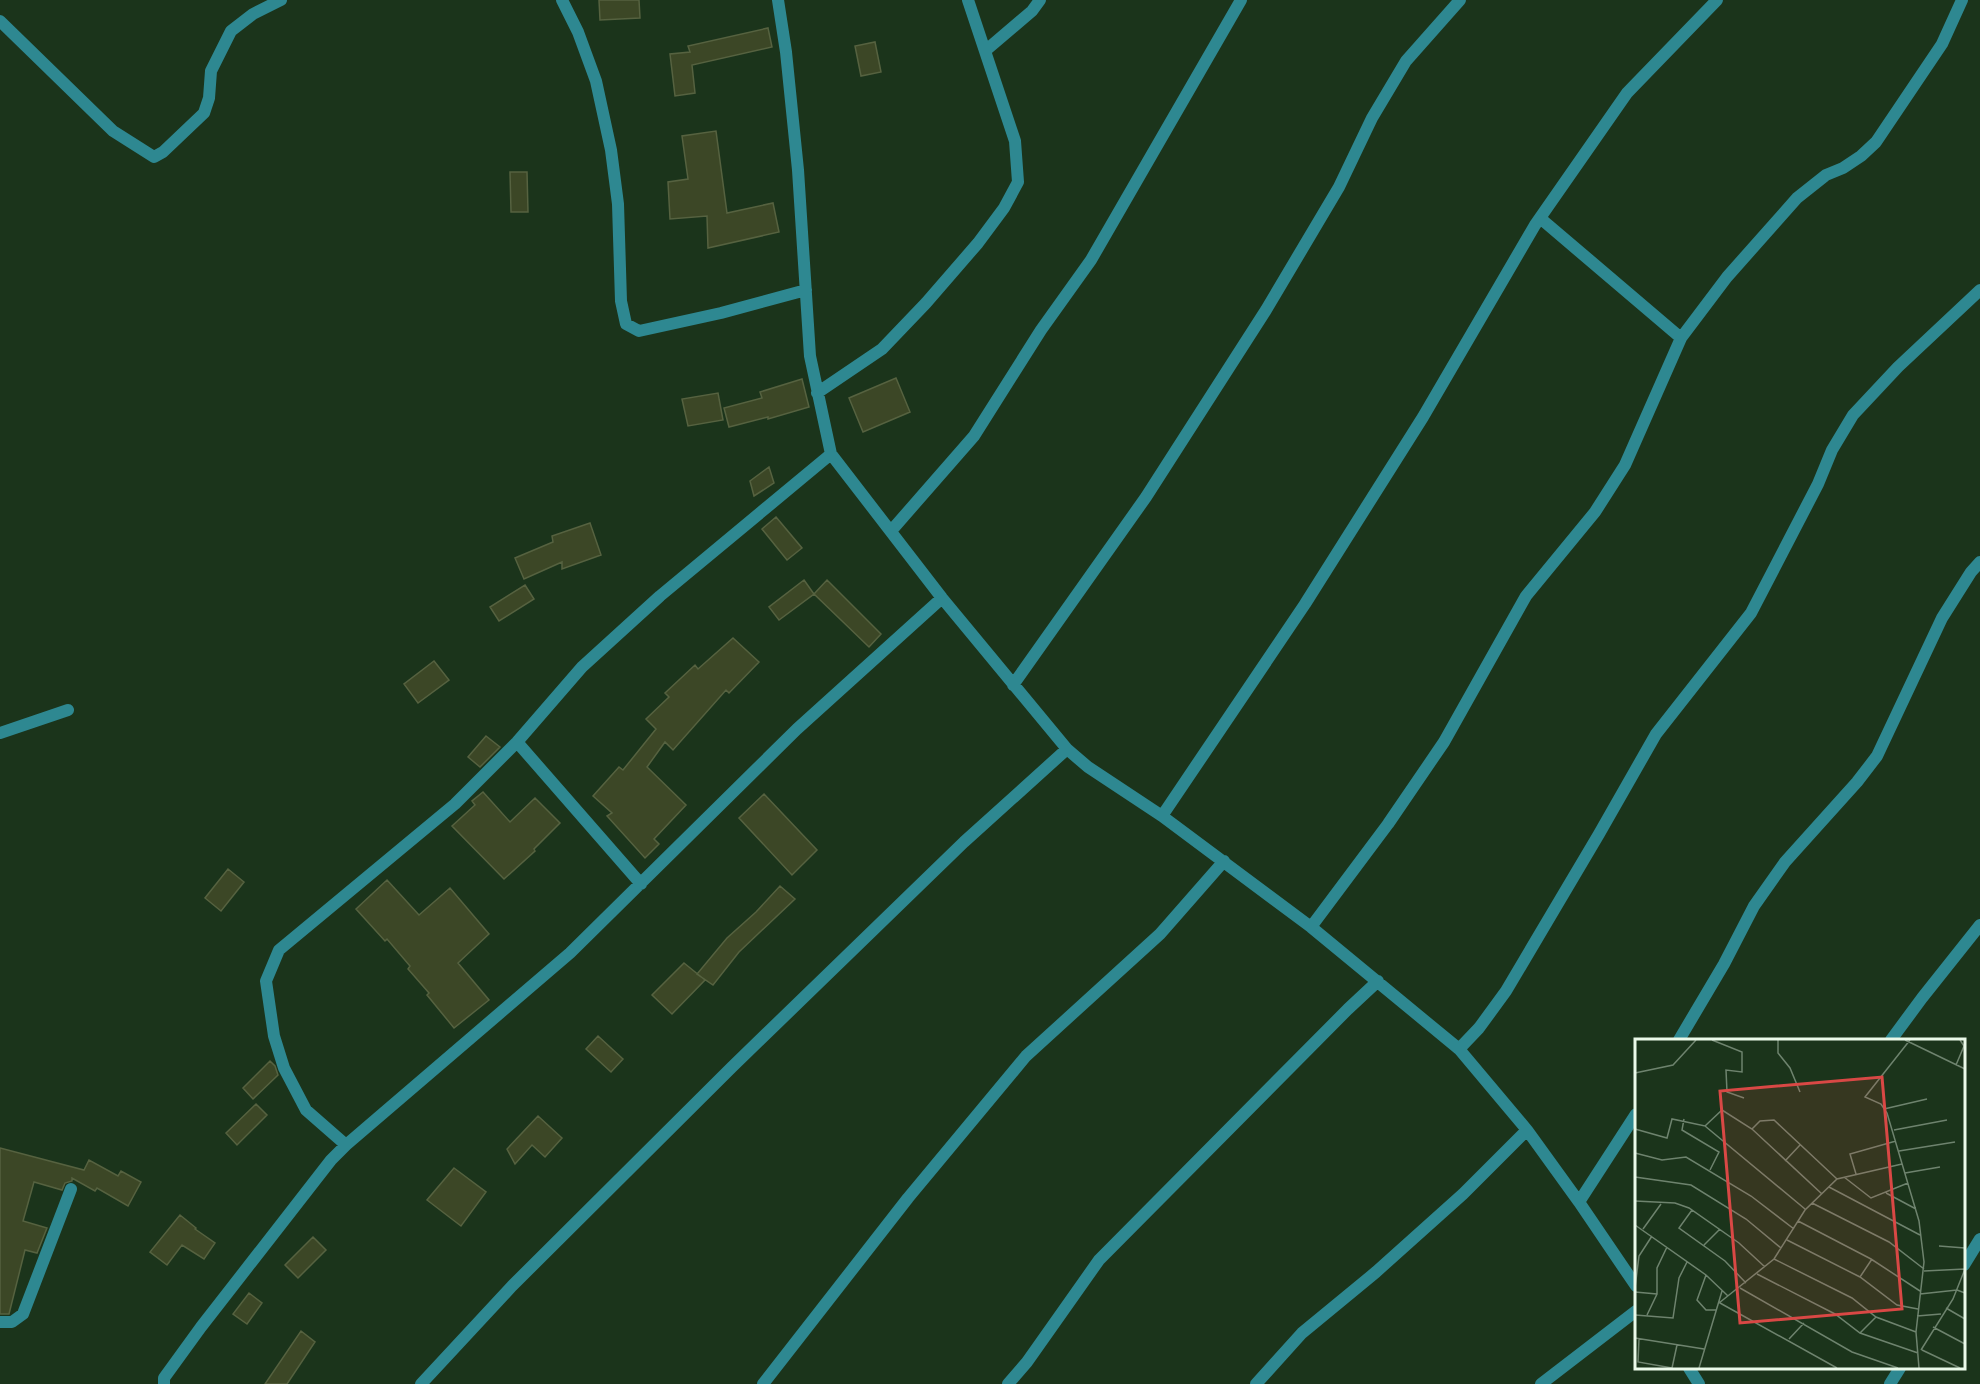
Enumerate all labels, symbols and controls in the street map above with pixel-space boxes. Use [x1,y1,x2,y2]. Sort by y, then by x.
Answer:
inset map [1635,1039,1965,1369]

